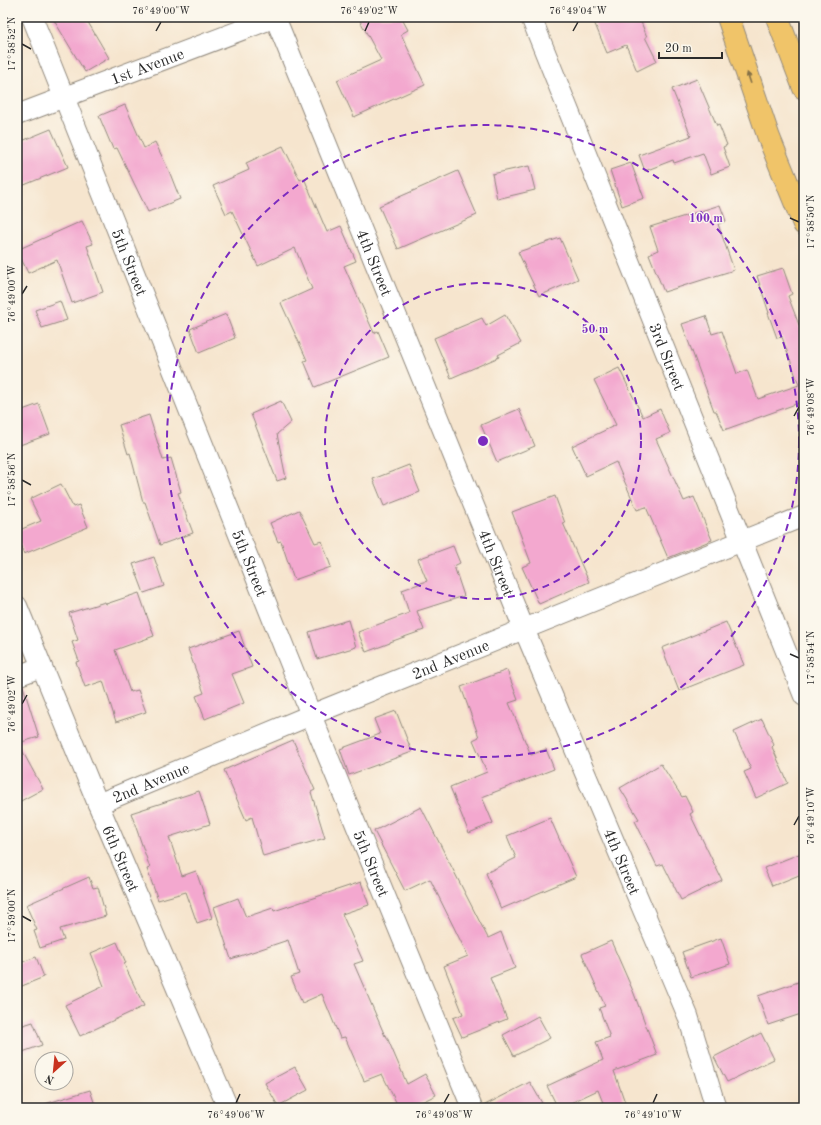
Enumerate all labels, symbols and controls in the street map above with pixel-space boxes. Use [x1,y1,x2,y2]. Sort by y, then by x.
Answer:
text: 76°49'00"W [132,6,190,16]
text: 76°49'02"W [340,6,398,16]
text: 76°49'04"W [549,6,607,16]
text: 17°58'52"N [7,16,17,71]
scale bar [659,34,722,60]
text: 20 m [665,43,692,55]
street label: 1st Avenue [109,47,187,89]
one-way arrow [745,72,751,84]
text: 17°58'50"N [806,194,816,249]
text: 100 m [689,213,723,225]
street label: 5th Street [108,227,149,299]
street label: 4th Street [352,228,394,299]
text: 76°49'00"W [7,265,17,323]
street label: 3rd Street [645,321,687,394]
text: 50 m [582,323,609,336]
text: 76°49'08"W [806,378,816,436]
centre of rings [476,434,490,448]
text: 17°58'56"N [7,452,17,507]
street label: 5th Street [228,528,269,600]
street label: 4th Street [474,528,516,599]
text: 17°58'54"N [806,630,816,685]
street label: 2nd Avenue [410,638,492,683]
text: 76°49'02"W [7,675,17,733]
street label: 2nd Avenue [111,761,192,807]
text: 76°49'10"W [806,787,816,845]
street label: 6th Street [98,824,141,895]
street label: 4th Street [599,826,642,898]
street label: 5th Street [349,828,391,900]
text: 17°59'00"N [7,888,17,943]
north arrow [34,1051,74,1091]
text: N [43,1071,56,1085]
text: 76°49'06"W [207,1110,265,1120]
text: 76°49'08"W [415,1110,473,1120]
text: 76°49'10"W [624,1110,682,1120]

